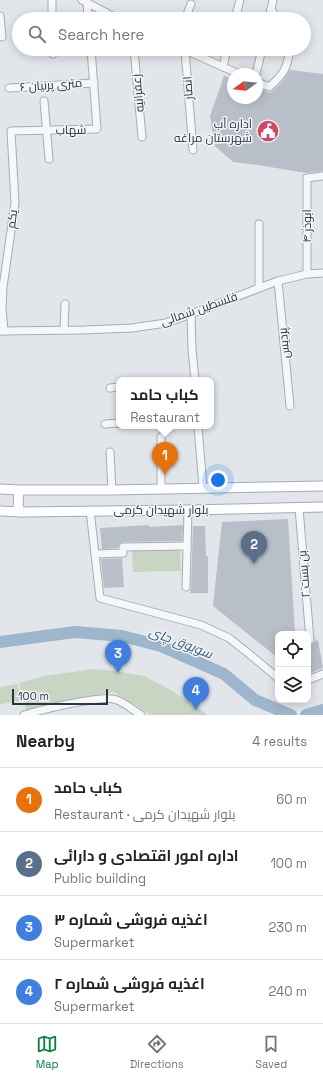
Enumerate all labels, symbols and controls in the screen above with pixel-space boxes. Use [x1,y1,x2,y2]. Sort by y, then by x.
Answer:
search box [12,12,311,56]
icon: search [26,23,48,45]
text: Search here [58,25,144,44]
north arrow [227,68,263,104]
street label: زعفرانیه [128,73,148,113]
street label: ۶ متری پرنیان [19,75,83,96]
street label: انصار [179,76,197,101]
place label: اداره آب شهرستان مراغه [174,116,252,146]
public building icon: اداره آب شهرستان مراغه [255,118,281,144]
street label: شهاب [55,122,87,138]
street label: یکم [3,208,21,230]
street label: ابوذر ۴ [299,209,315,243]
street label: فلسطین شمالی [158,288,240,330]
street label: پردیس [274,326,295,359]
popup [116,377,214,429]
text: کباب حامد [130,385,199,404]
text: Restaurant [130,409,200,426]
pin: 1 [152,442,178,475]
your location [208,470,228,490]
street label: بلوار شهیدان کرمی [114,502,208,518]
pin: 2 [241,531,267,564]
street label: بن بست ۲ [294,550,314,598]
water label: سویوق چای [147,623,215,662]
map controls [275,631,311,703]
button: locate [275,631,311,667]
pin: 3 [105,640,131,673]
button: layers [275,667,311,703]
pin: 4 [183,677,209,710]
scale bar [12,687,108,706]
text: 100 m [18,689,49,703]
text: Nearby [16,730,75,752]
text: 4 results [252,733,307,750]
text: کباب حامد [54,778,122,797]
text: 1 [26,791,32,808]
text: 60 m [276,791,307,808]
text: Restaurant · بلوار شهیدان کرمی [54,806,236,823]
text: اداره امور اقتصادی و دارائی [54,846,239,865]
text: 2 [25,855,33,872]
text: 100 m [270,855,307,872]
text: Public building [54,870,146,887]
text: اغذیه فروشی شماره ۳ [54,910,208,929]
text: 3 [25,919,33,936]
text: 230 m [269,919,307,936]
text: Supermarket [54,934,135,951]
text: اغذیه فروشی شماره ۲ [54,974,205,993]
text: 4 [25,983,33,1000]
text: 240 m [269,983,307,1000]
text: Supermarket [54,998,135,1015]
tab: Map [36,1033,59,1071]
tab: Directions [130,1033,184,1071]
tab: Saved [255,1033,287,1071]

